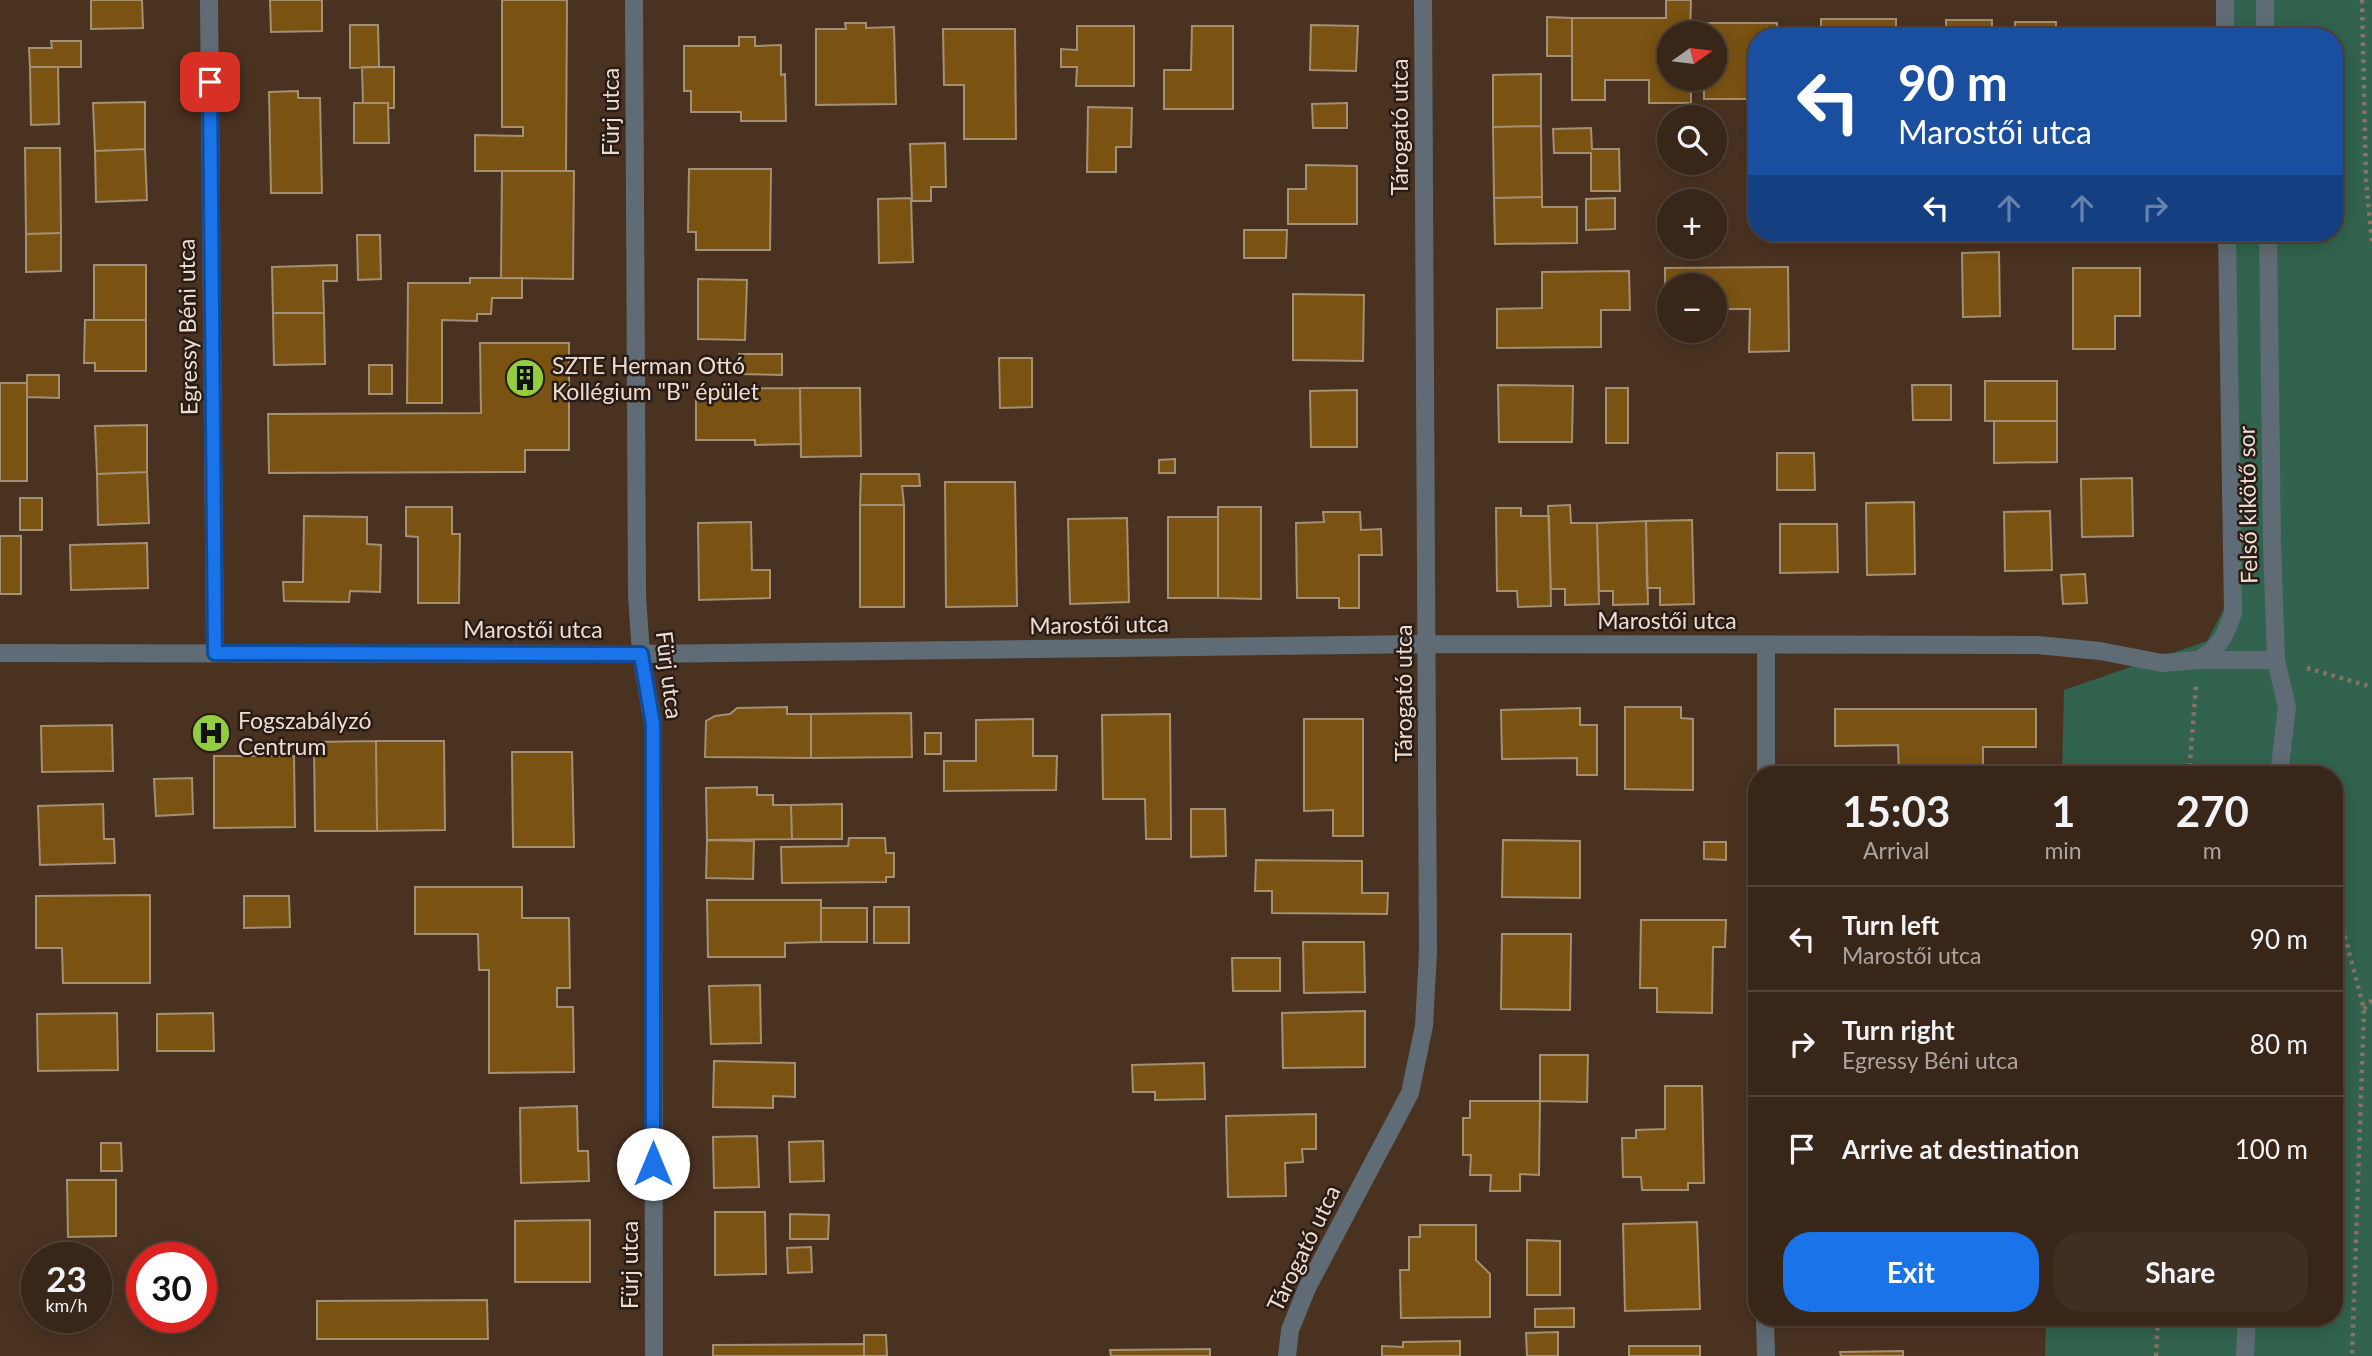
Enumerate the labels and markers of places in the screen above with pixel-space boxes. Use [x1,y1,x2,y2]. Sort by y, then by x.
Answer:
pin [180,52,240,112]
place label: SZTE Herman Ottó Kollégium "B" épület [552,351,760,405]
building icon: SZTE Herman Ottó Kollégium "B" épület [504,357,546,399]
place label: Fogszabályzó Centrum [238,706,372,760]
hospital icon: Fogszabályzó Centrum [190,712,232,754]

